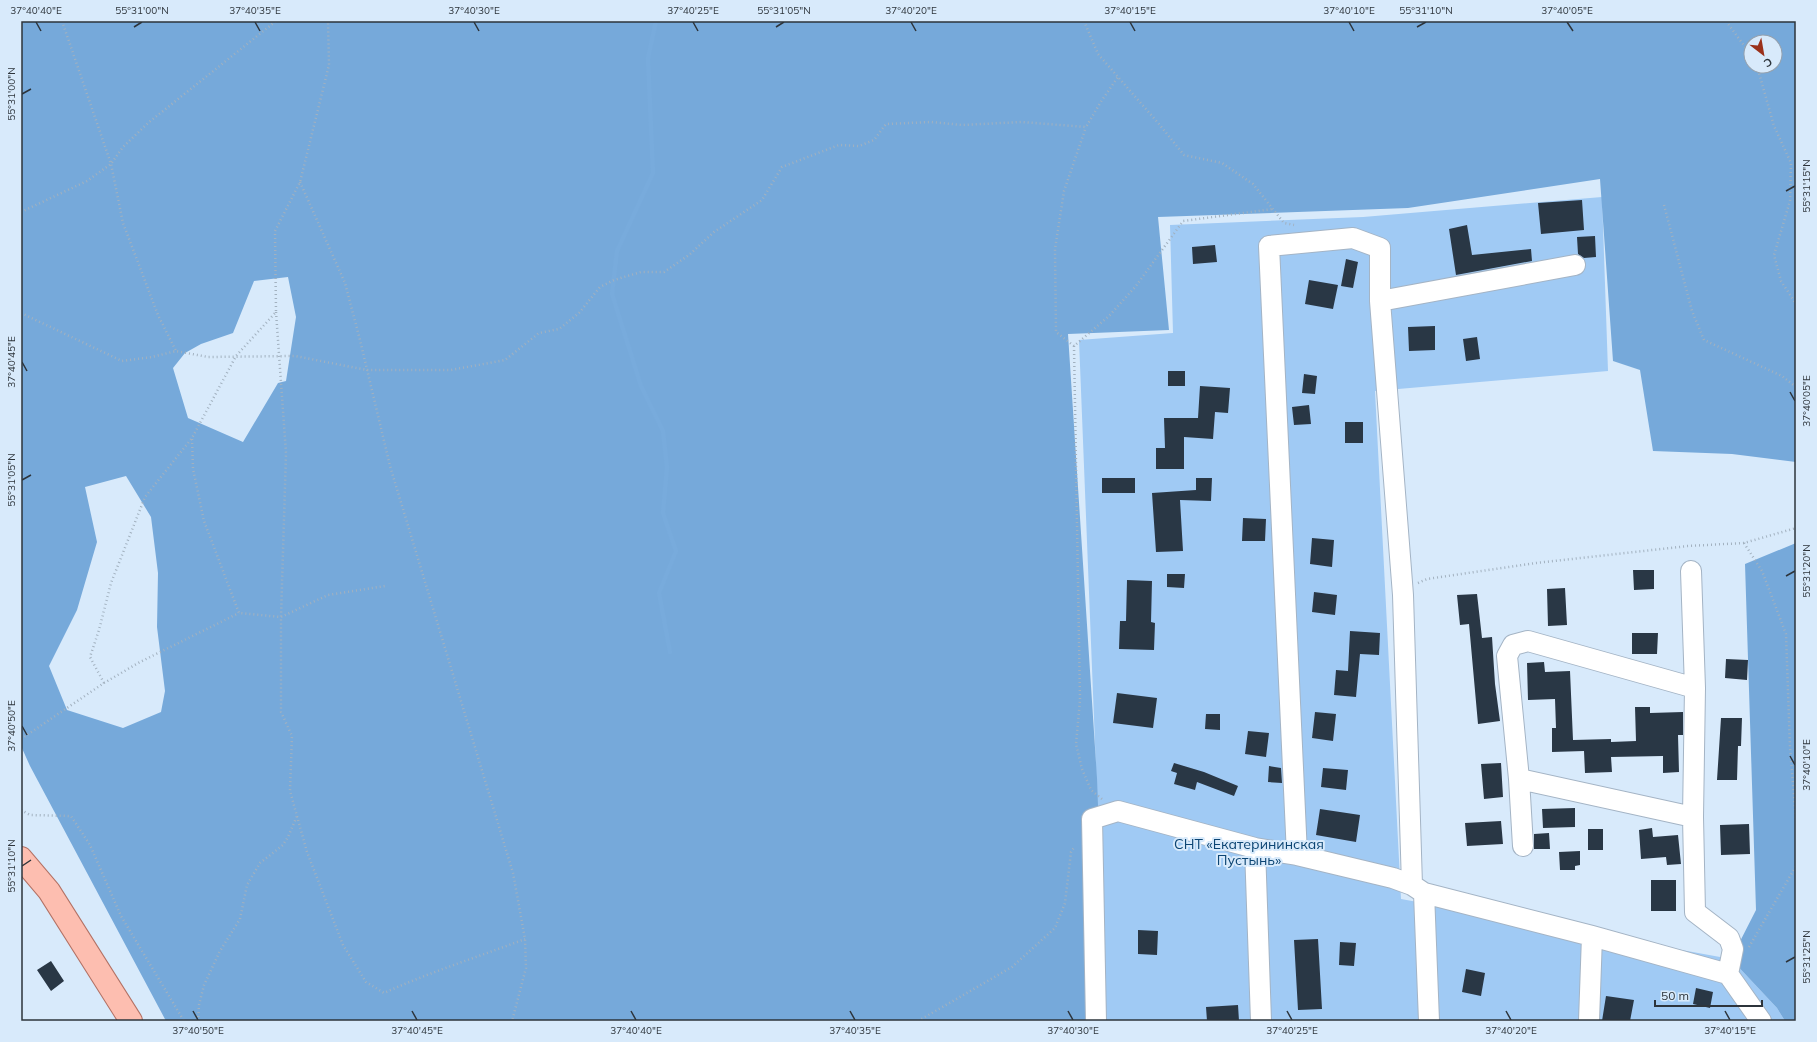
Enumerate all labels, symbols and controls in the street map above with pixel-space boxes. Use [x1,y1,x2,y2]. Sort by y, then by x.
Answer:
text: 37°40'40"E [10,4,62,17]
text: 55°31'00"N [115,4,169,17]
text: 37°40'35"E [229,4,281,17]
text: 37°40'30"E [448,4,500,17]
text: 37°40'25"E [667,4,719,17]
text: 55°31'05"N [757,4,811,17]
text: 37°40'20"E [885,4,937,17]
text: 37°40'15"E [1104,4,1156,17]
text: 37°40'10"E [1323,4,1375,17]
text: 55°31'10"N [1399,4,1453,17]
text: 37°40'05"E [1541,4,1593,17]
north arrow [1743,34,1783,74]
text: С [1761,55,1775,71]
text: 55°31'00"N [5,67,18,121]
text: 55°31'15"N [1800,159,1813,213]
text: 37°40'45"E [5,336,18,388]
text: 37°40'05"E [1800,375,1813,427]
text: 55°31'05"N [5,453,18,507]
text: 55°31'20"N [1800,544,1813,598]
text: 37°40'50"E [5,700,18,752]
text: 37°40'10"E [1800,739,1813,791]
park label: СНТ «Екатерининская Пустынь» [1174,835,1324,869]
text: 55°31'10"N [5,839,18,893]
text: 55°31'25"N [1800,930,1813,984]
scale bar [1655,982,1762,1008]
text: 50 m [1661,988,1689,1003]
text: 37°40'50"E [172,1024,224,1037]
text: 37°40'45"E [391,1024,443,1037]
text: 37°40'40"E [610,1024,662,1037]
text: 37°40'35"E [829,1024,881,1037]
text: 37°40'30"E [1047,1024,1099,1037]
text: 37°40'25"E [1266,1024,1318,1037]
text: 37°40'20"E [1485,1024,1537,1037]
text: 37°40'15"E [1704,1024,1756,1037]

